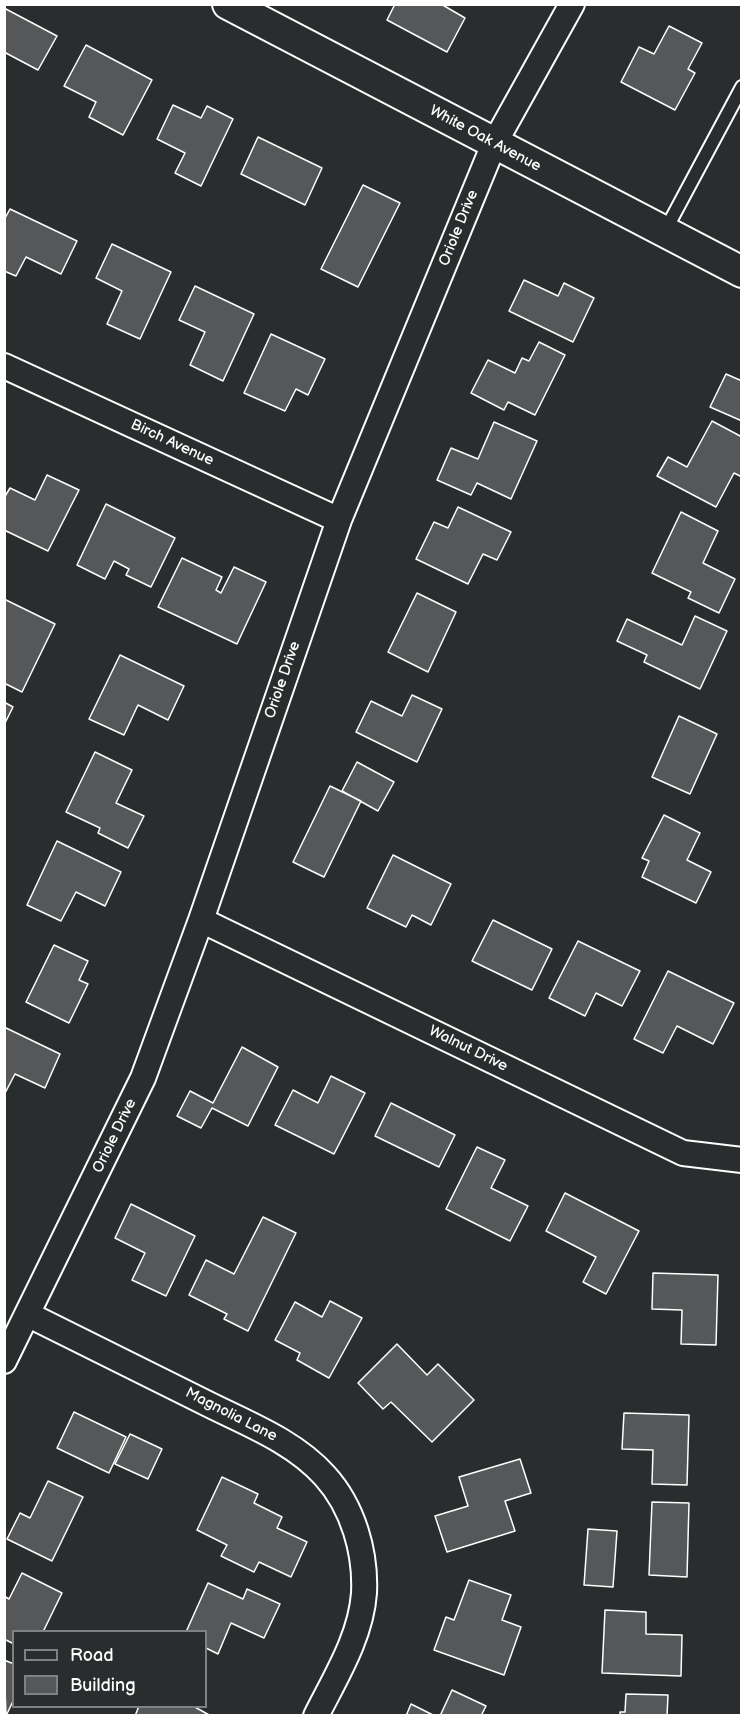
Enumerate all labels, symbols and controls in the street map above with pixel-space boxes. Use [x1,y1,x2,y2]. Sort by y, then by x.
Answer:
street label: White Oak Avenue [426,102,544,176]
street label: Oriole Drive [436,187,482,269]
street label: Birch Avenue [128,416,216,470]
street label: Oriole Drive [261,639,305,721]
street label: Walnut Drive [426,1022,510,1076]
street label: Oriole Drive [89,1096,141,1176]
street label: Magnolia Lane [182,1384,280,1446]
legend [12,1630,207,1708]
text: Road [70,1645,114,1666]
text: Building [70,1675,136,1696]

